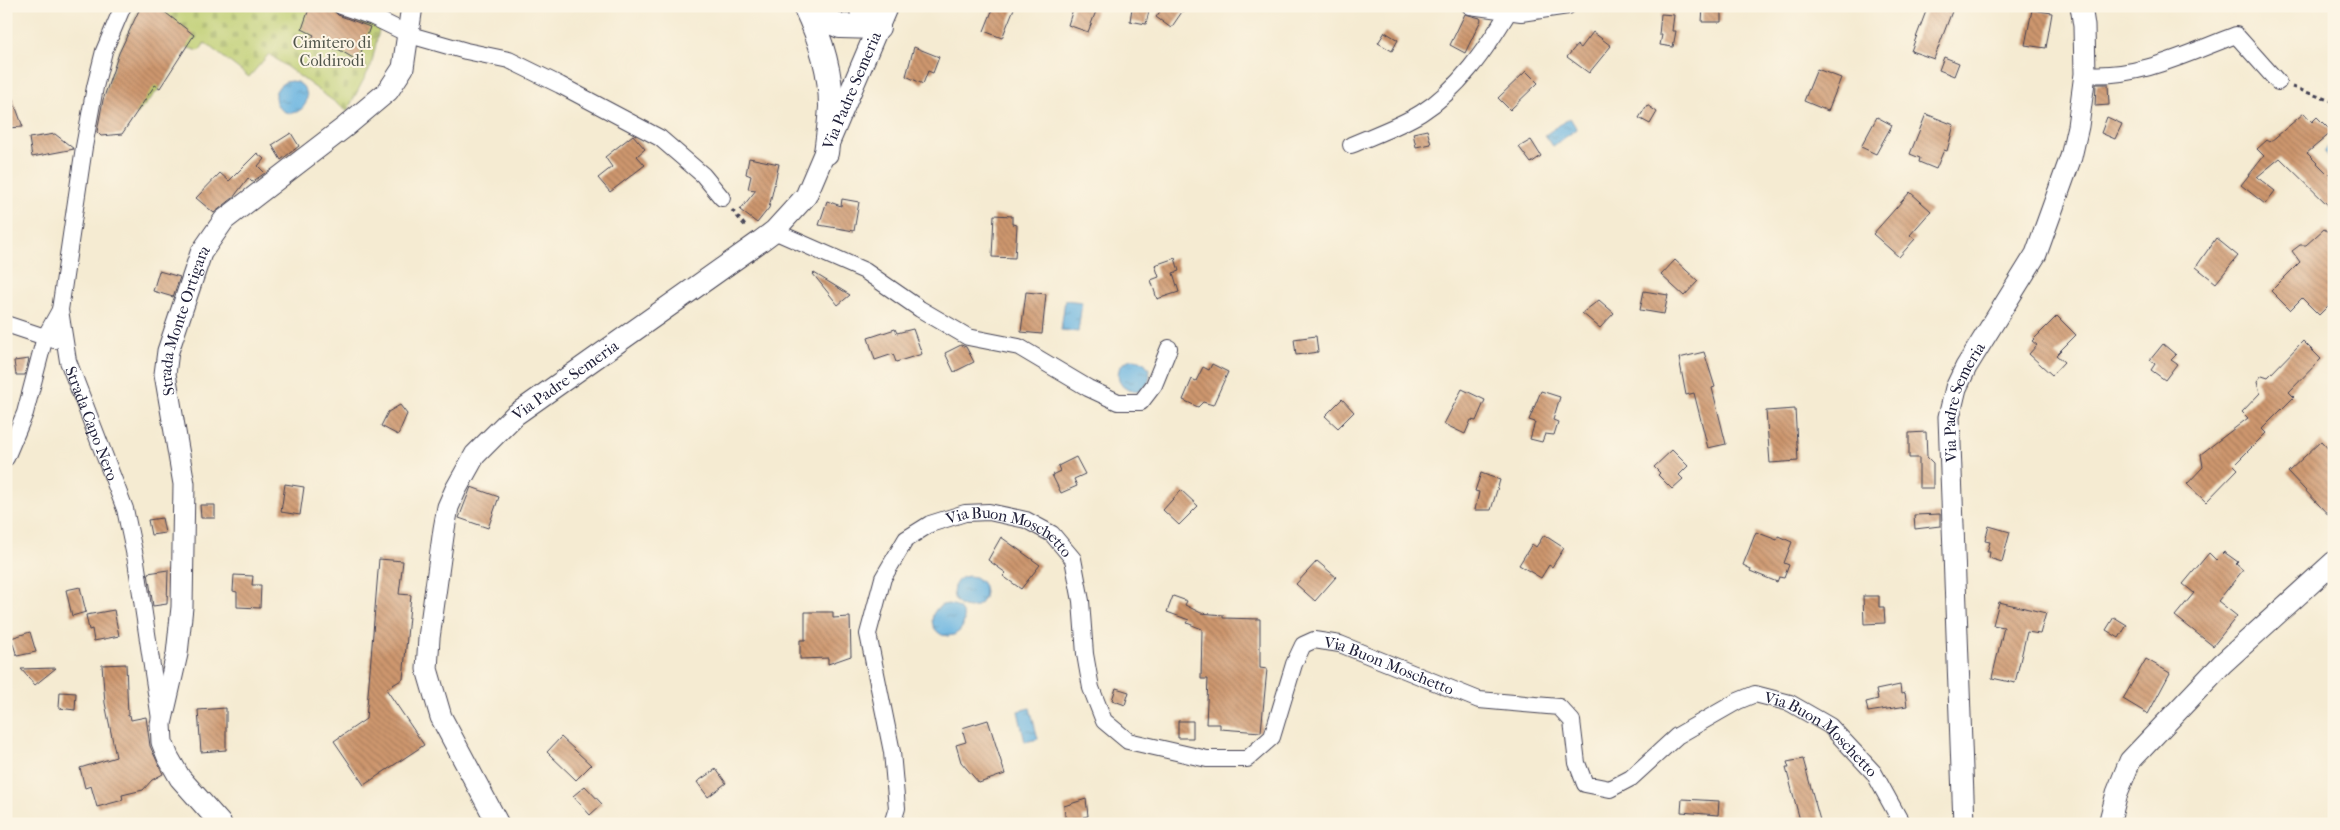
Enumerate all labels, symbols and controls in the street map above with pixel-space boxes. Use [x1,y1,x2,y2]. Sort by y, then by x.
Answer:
street label: Via Padre Semeria [817,28,885,153]
park label: Cimitero di Coldirodi [293,33,372,70]
street label: Strada Monte Ortigara [155,241,214,397]
street label: Via Padre Semeria [507,335,622,424]
street label: Via Padre Semeria [1939,338,1989,464]
street label: Strada Capo Nero [61,363,123,483]
street label: Via Buon Moschetto [942,502,1077,561]
street label: Via Buon Moschetto [1322,632,1457,698]
street label: Via Buon Moschetto [1761,687,1882,780]

